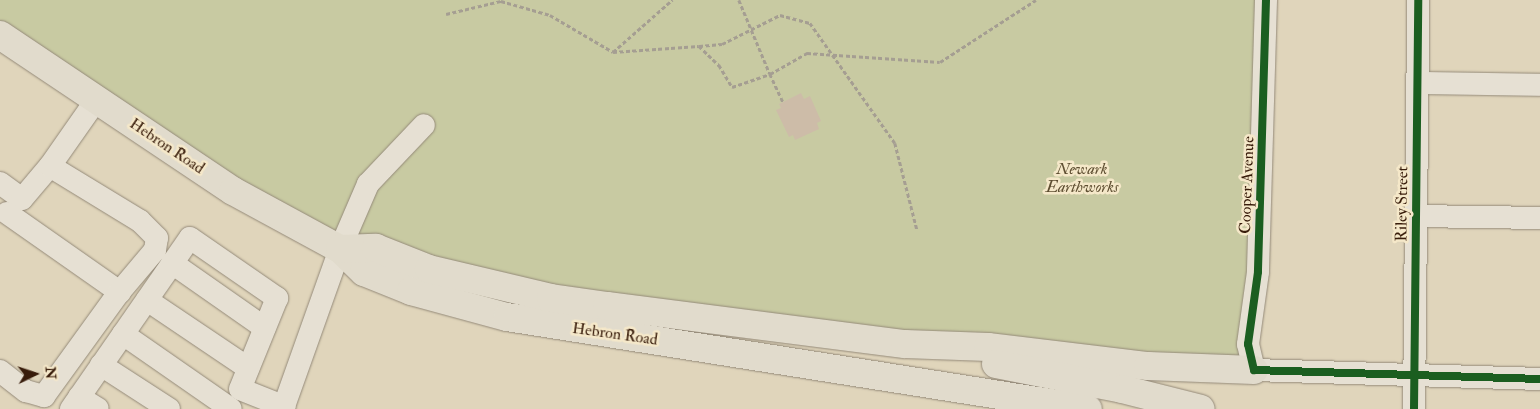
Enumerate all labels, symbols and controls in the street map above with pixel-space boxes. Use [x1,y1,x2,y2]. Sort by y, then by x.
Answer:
street label: Hebron Road [126,114,208,178]
street label: Cooper Avenue [1236,136,1258,234]
park label: Newark Earthworks [1046,159,1118,197]
street label: Riley Street [1392,166,1412,242]
street label: Hebron Road [571,319,659,349]
north arrow [10,349,60,399]
text: N [42,366,59,380]

